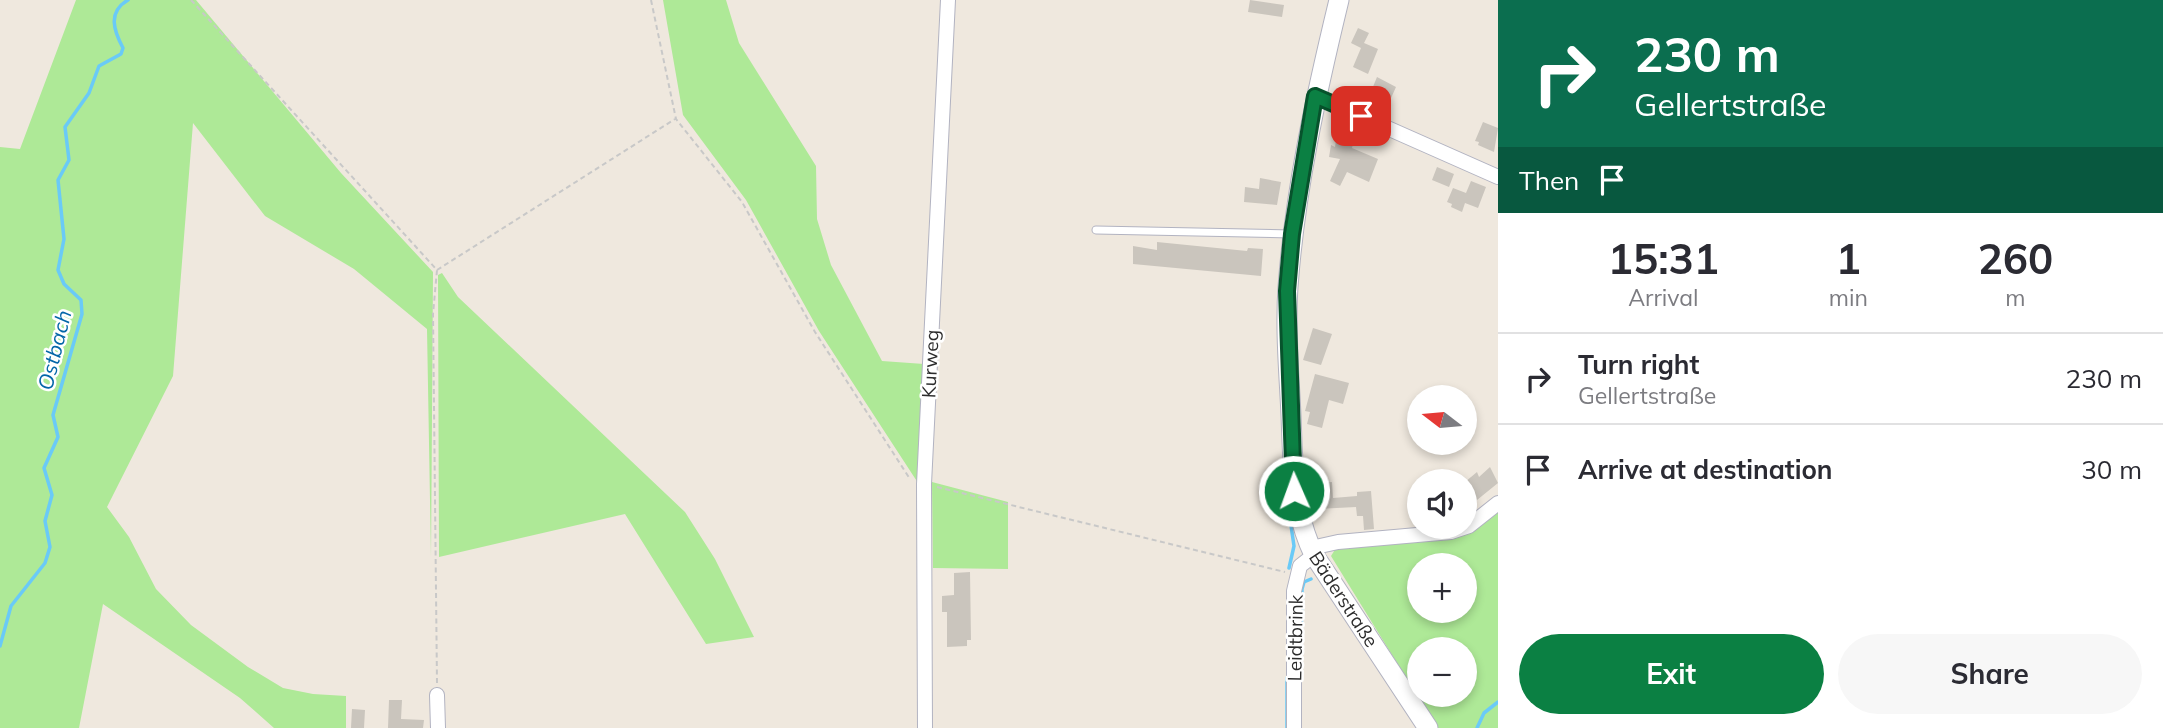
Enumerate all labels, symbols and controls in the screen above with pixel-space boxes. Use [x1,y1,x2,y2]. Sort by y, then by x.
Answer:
text: 230 m [1634,23,1780,84]
icon: right [1519,28,1610,119]
text: Gellertstraße [1634,84,1826,124]
pin [1331,86,1391,146]
icon: arrive [1342,97,1380,135]
icon: arrive [1593,161,1631,199]
text: Then [1519,164,1579,197]
text: 15:31 [1608,232,1719,285]
text: 1 [1836,232,1861,285]
text: 260 [1978,232,2053,285]
text: Arrival [1628,283,1699,312]
text: min [1829,283,1868,312]
text: m [2005,283,2026,312]
water label: Ostbach [31,307,77,393]
street label: Kurweg [916,329,944,399]
text: Turn right [1578,348,1699,381]
icon: right [1519,360,1557,398]
text: 230 m [2066,362,2142,395]
text: Gellertstraße [1578,381,1716,410]
north arrow [1407,385,1477,455]
map controls [1407,385,1477,707]
icon: arrive [1519,451,1557,489]
text: Arrive at destination [1578,453,1833,486]
text: 30 m [2081,453,2142,486]
position arrow [1257,454,1331,528]
button: sound [1407,469,1477,539]
street label: Bäderstraße [1304,547,1384,651]
button: + [1407,553,1477,623]
street label: Leidtbrink [1282,594,1308,682]
button: Exit [1519,634,1824,714]
button: Share [1838,634,2142,714]
button: − [1407,637,1477,707]

